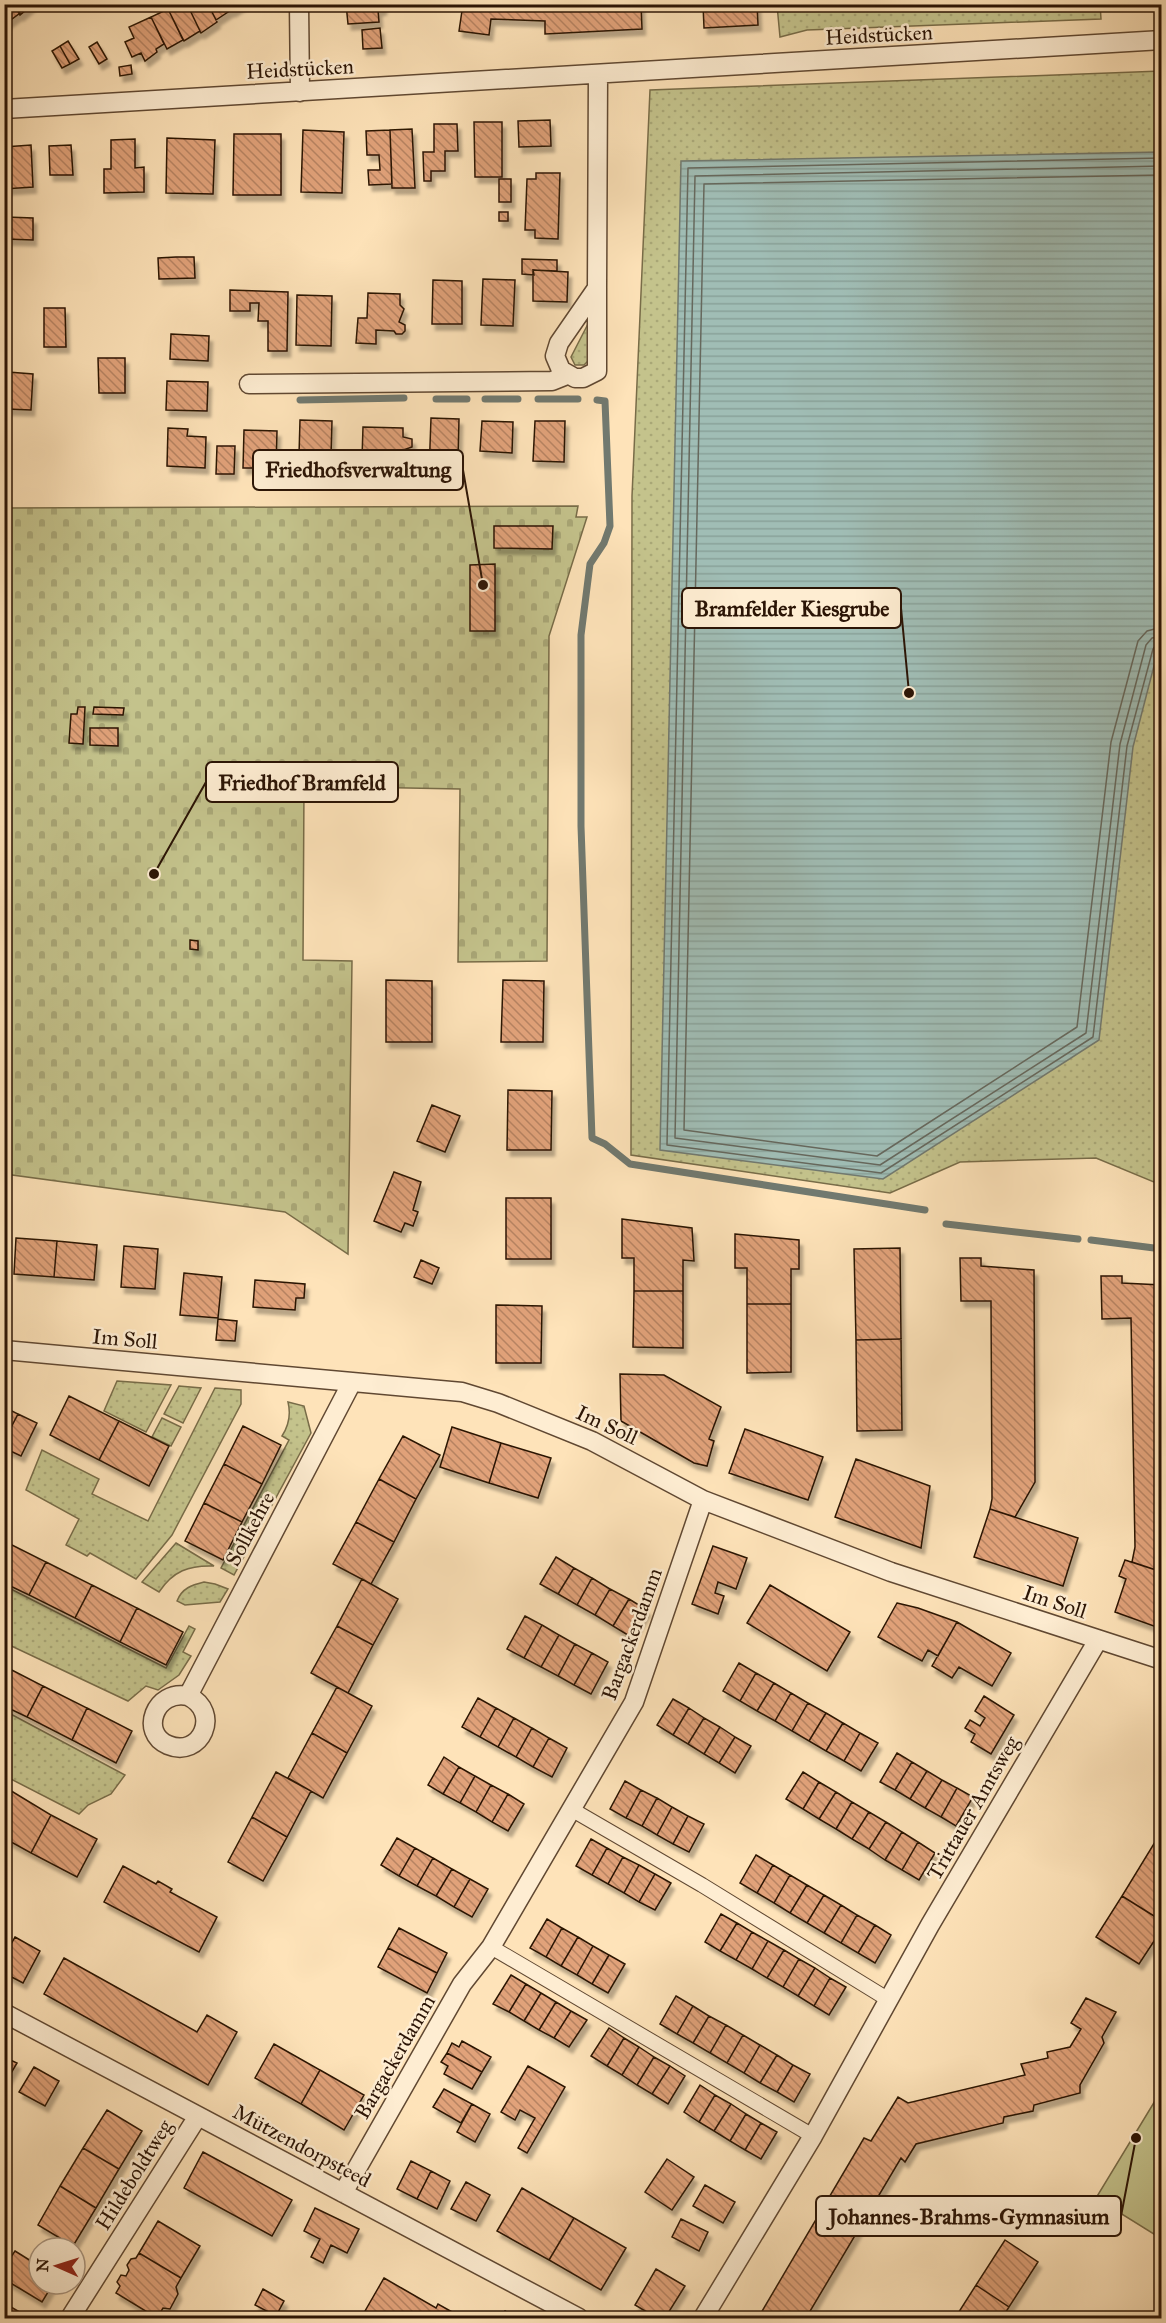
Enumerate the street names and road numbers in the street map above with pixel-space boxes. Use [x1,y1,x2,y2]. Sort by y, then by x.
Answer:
street label: Heidstücken [825,19,933,51]
street label: Heidstücken [246,53,354,85]
street label: Im Soll [91,1323,159,1355]
street label: Im Soll [572,1399,642,1451]
street label: Sollkehre [220,1487,280,1571]
street label: Bargackerdamm [596,1564,668,1704]
street label: Im Soll [1020,1580,1090,1625]
street label: Trittauer Amtsweg [921,1731,1025,1885]
street label: Bargackerdamm [349,1990,441,2124]
street label: Mützendorpsteed [229,2099,376,2194]
street label: Hildeboldtweg [90,2115,178,2235]

